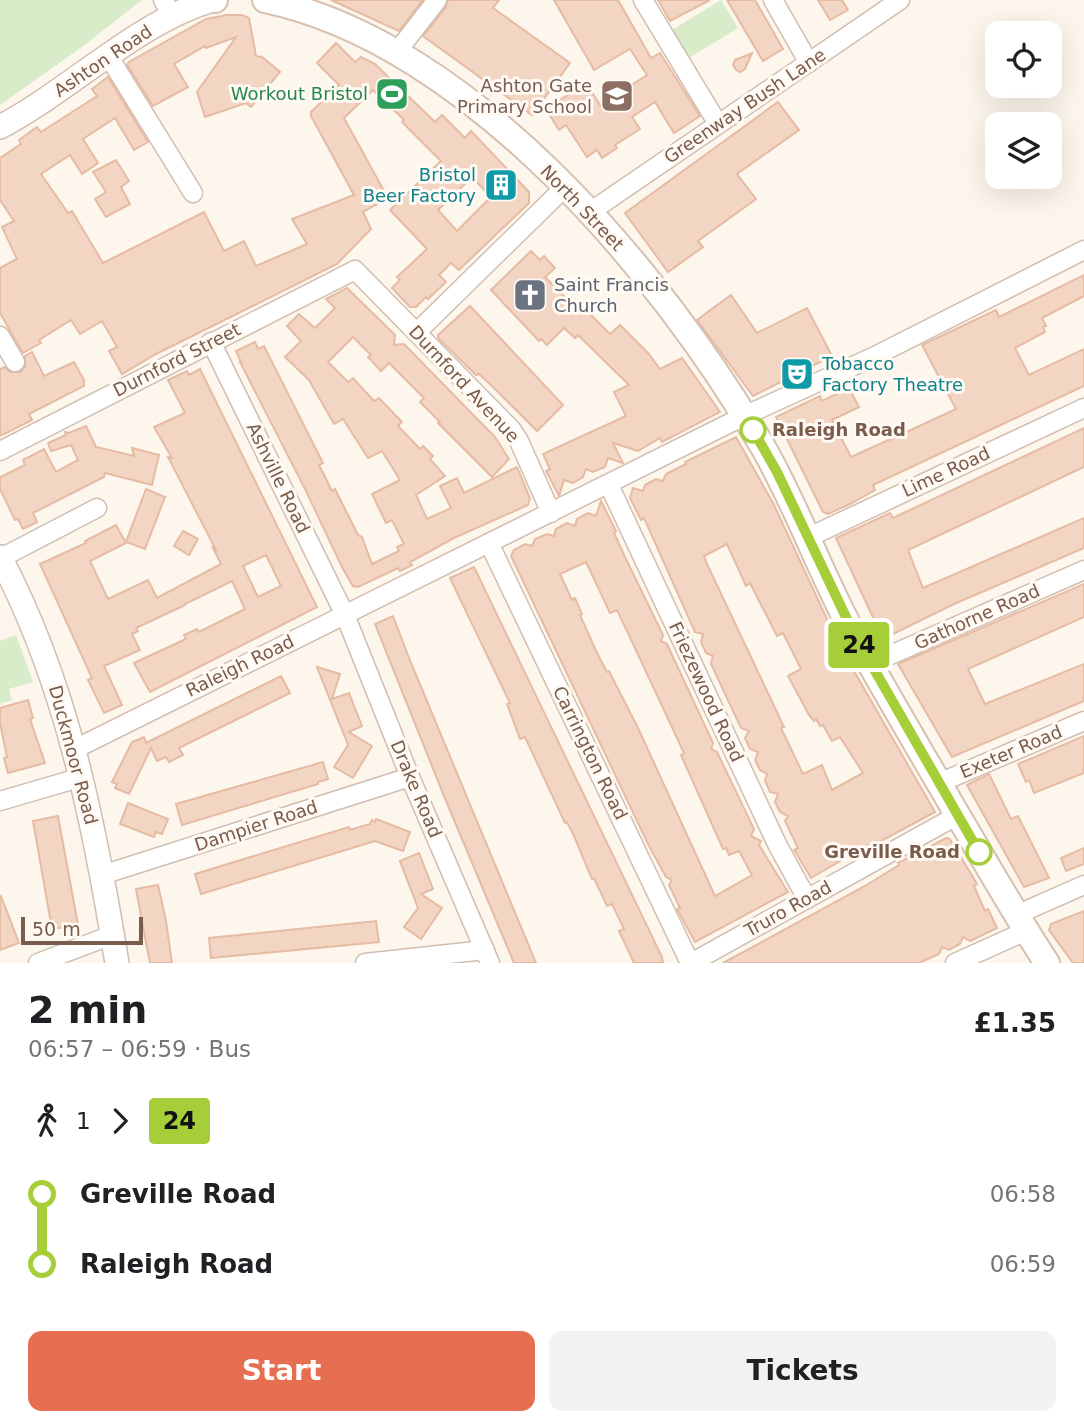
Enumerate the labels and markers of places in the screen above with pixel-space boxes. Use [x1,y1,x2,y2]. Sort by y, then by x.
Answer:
sports icon: Workout Bristol [373,75,411,113]
place label: Ashton Gate Primary School [457,75,592,117]
school or university icon: Ashton Gate Primary School [598,77,636,115]
place label: Workout Bristol [231,83,368,104]
place label: Bristol Beer Factory [363,164,476,206]
building icon: Bristol Beer Factory [482,166,520,204]
place label: Saint Francis Church [554,274,669,316]
church icon: Saint Francis Church [511,276,549,314]
place label: Tobacco Factory Theatre [821,353,963,395]
theatre icon: Tobacco Factory Theatre [778,355,816,393]
marker: Raleigh Road [740,417,766,443]
place label: Raleigh Road [772,419,906,440]
marker: Greville Road [966,839,992,865]
place label: Greville Road [824,841,960,862]

